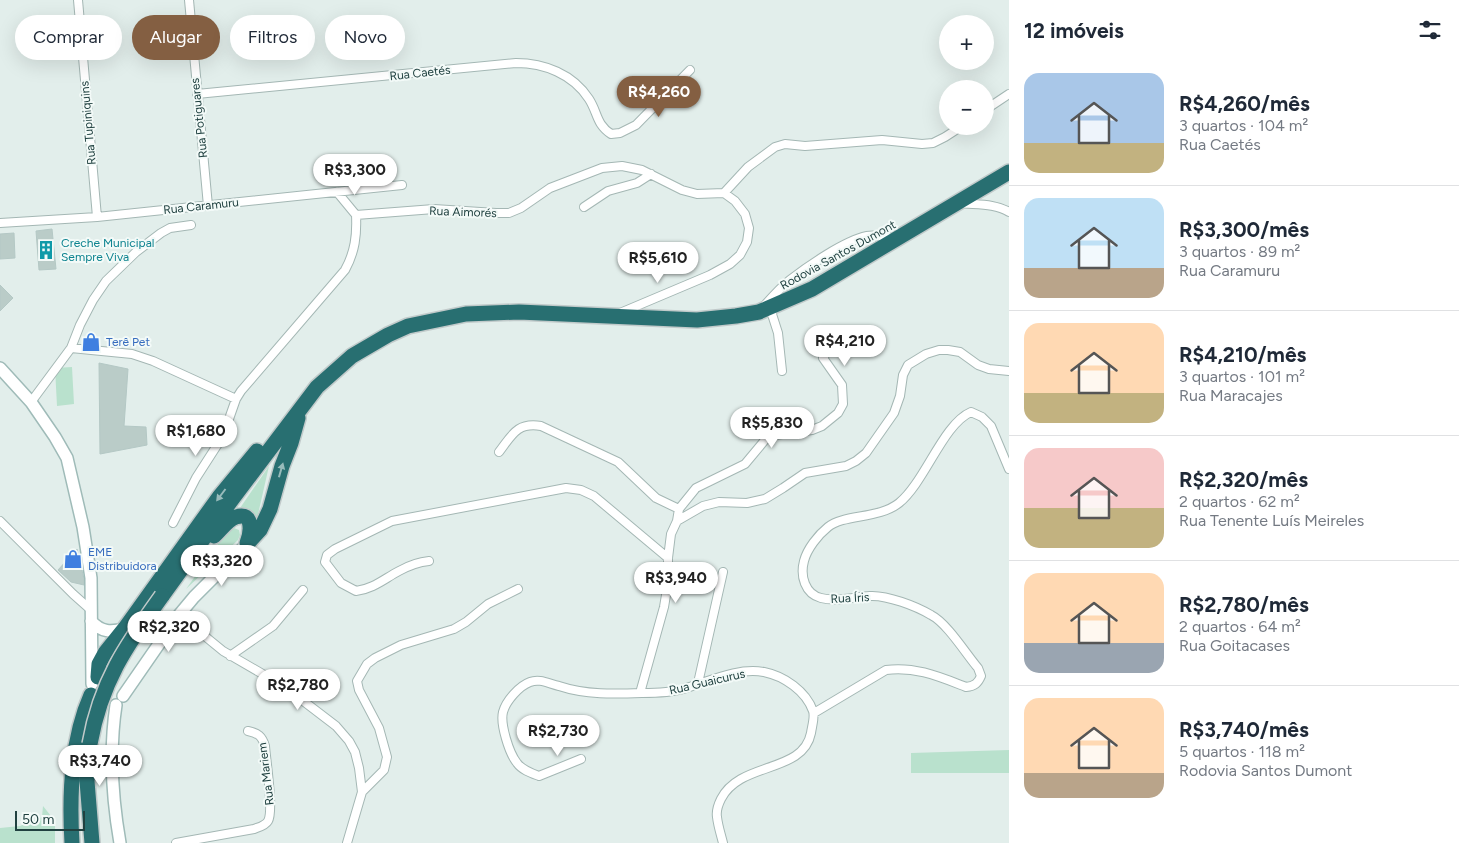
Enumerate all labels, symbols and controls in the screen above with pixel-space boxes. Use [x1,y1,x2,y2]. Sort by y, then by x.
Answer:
chip: Comprar [15,15,122,60]
chip: Alugar [132,15,220,60]
chip: Filtros [230,15,315,60]
chip: Novo [325,15,405,60]
map controls [939,15,994,135]
button: + [939,15,994,70]
icon: filters [1416,16,1444,44]
text: 12 imóveis [1024,18,1124,43]
street label: Rua Caetés [389,63,452,83]
pin: R$4,260 [613,76,705,118]
street label: Rua Potiguares [188,77,210,159]
street label: Rua Tupiniquins [77,80,99,166]
button: − [939,80,994,135]
text: R$4,260 [628,82,690,101]
text: R$4,260/mês [1179,91,1310,116]
icon: home [1064,93,1124,153]
text: 3 quartos · 104 m² [1179,116,1308,135]
text: Rua Caetés [1179,135,1261,154]
pin: R$3,300 [309,154,401,196]
text: R$3,300 [324,160,386,179]
street label: Rua Caramuru [163,195,239,217]
street label: Rua Aimorés [429,204,497,220]
street label: Rodovia Santos Dumont [778,217,899,293]
text: R$3,300/mês [1179,217,1309,242]
icon: home [1064,218,1124,278]
place label: Creche Municipal Sempre Viva [61,236,154,264]
building icon: Creche Municipal Sempre Viva [35,239,57,261]
pin: R$5,610 [612,242,704,284]
text: 3 quartos · 89 m² [1179,242,1300,261]
text: R$5,610 [629,248,688,267]
text: Rua Caramuru [1179,261,1280,280]
pin: R$4,210 [799,324,891,367]
shop icon: Terê Pet [80,331,102,353]
text: R$4,210 [815,331,875,350]
place label: Terê Pet [106,335,150,349]
text: R$4,210/mês [1179,342,1306,367]
icon: home [1064,343,1124,403]
text: 3 quartos · 101 m² [1179,367,1305,386]
text: Rua Maracajes [1179,386,1283,405]
pin: R$5,830 [726,406,818,449]
text: R$5,830 [741,413,803,432]
pin: R$1,680 [150,414,242,457]
text: R$1,680 [166,421,226,440]
one-way arrow [278,462,286,477]
text: R$2,320/mês [1179,467,1308,492]
icon: home [1064,468,1124,528]
one-way arrow [215,488,226,501]
text: 2 quartos · 62 m² [1179,492,1300,511]
text: Rua Tenente Luís Meireles [1179,511,1364,530]
pin: R$3,320 [176,544,268,587]
place label: EME Distribuidora [88,545,157,573]
shop icon: EME Distribuidora [62,548,84,570]
text: R$3,320 [192,551,252,570]
pin: R$3,940 [630,562,722,604]
text: R$3,940 [645,568,707,587]
street label: Rua Íris [830,590,870,606]
text: R$2,780/mês [1179,592,1309,617]
icon: home [1064,593,1124,653]
pin: R$2,320 [123,610,215,653]
text: R$2,320 [138,617,200,636]
text: 2 quartos · 64 m² [1179,617,1301,636]
text: Rua Goitacases [1179,636,1290,655]
street label: Rua Guaicurus [668,666,747,698]
pin: R$2,780 [252,668,344,711]
text: R$2,780 [267,675,329,694]
pin: R$2,730 [512,714,604,757]
text: R$3,740/mês [1179,717,1309,742]
icon: home [1064,718,1124,778]
text: R$2,730 [528,721,588,740]
street label: Rua Mariem [255,742,277,806]
text: 5 quartos · 118 m² [1179,742,1305,761]
pin: R$3,740 [54,744,146,787]
text: R$3,740 [69,751,131,770]
text: Rodovia Santos Dumont [1179,761,1352,780]
scale bar [15,808,85,831]
text: 50 m [22,811,54,828]

